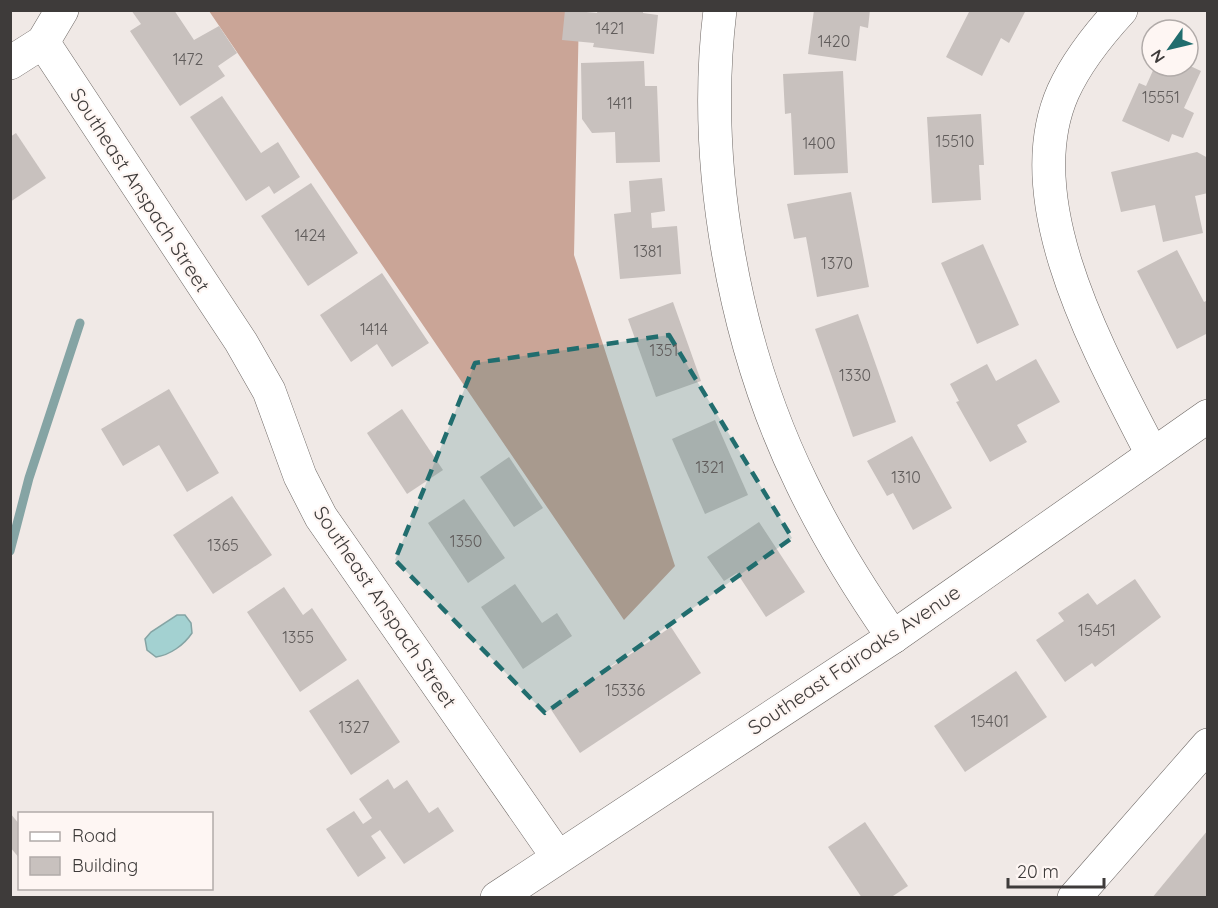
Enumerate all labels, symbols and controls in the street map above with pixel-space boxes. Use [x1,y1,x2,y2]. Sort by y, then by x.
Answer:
house number: 1421 [596,18,624,38]
north arrow [1140,18,1200,78]
house number: 1420 [818,31,850,51]
text: N [1146,46,1169,67]
house number: 1472 [173,49,203,69]
street label: Southeast Anspach Street [65,83,216,296]
house number: 15551 [1142,87,1180,107]
house number: 1411 [607,93,633,113]
house number: 15510 [936,131,974,151]
house number: 1400 [802,133,836,153]
house number: 1424 [294,225,326,245]
house number: 1381 [634,241,662,261]
house number: 1370 [821,253,853,273]
house number: 1414 [360,319,388,339]
house number: 1351 [650,340,678,360]
house number: 1330 [839,365,871,385]
house number: 1321 [695,457,725,477]
house number: 1310 [891,467,921,487]
street label: Southeast Anspach Street [309,501,462,713]
house number: 1350 [450,531,482,551]
house number: 1365 [207,535,239,555]
street label: Southeast Fairoaks Avenue [743,579,965,740]
house number: 15451 [1078,620,1116,640]
house number: 1355 [282,627,314,647]
house number: 15336 [605,680,645,700]
house number: 15401 [971,711,1009,731]
house number: 1327 [338,717,370,737]
legend [18,812,213,890]
text: Road [72,824,117,847]
scale bar [1008,851,1104,889]
text: Building [72,854,138,877]
text: 20 m [1017,860,1059,883]

